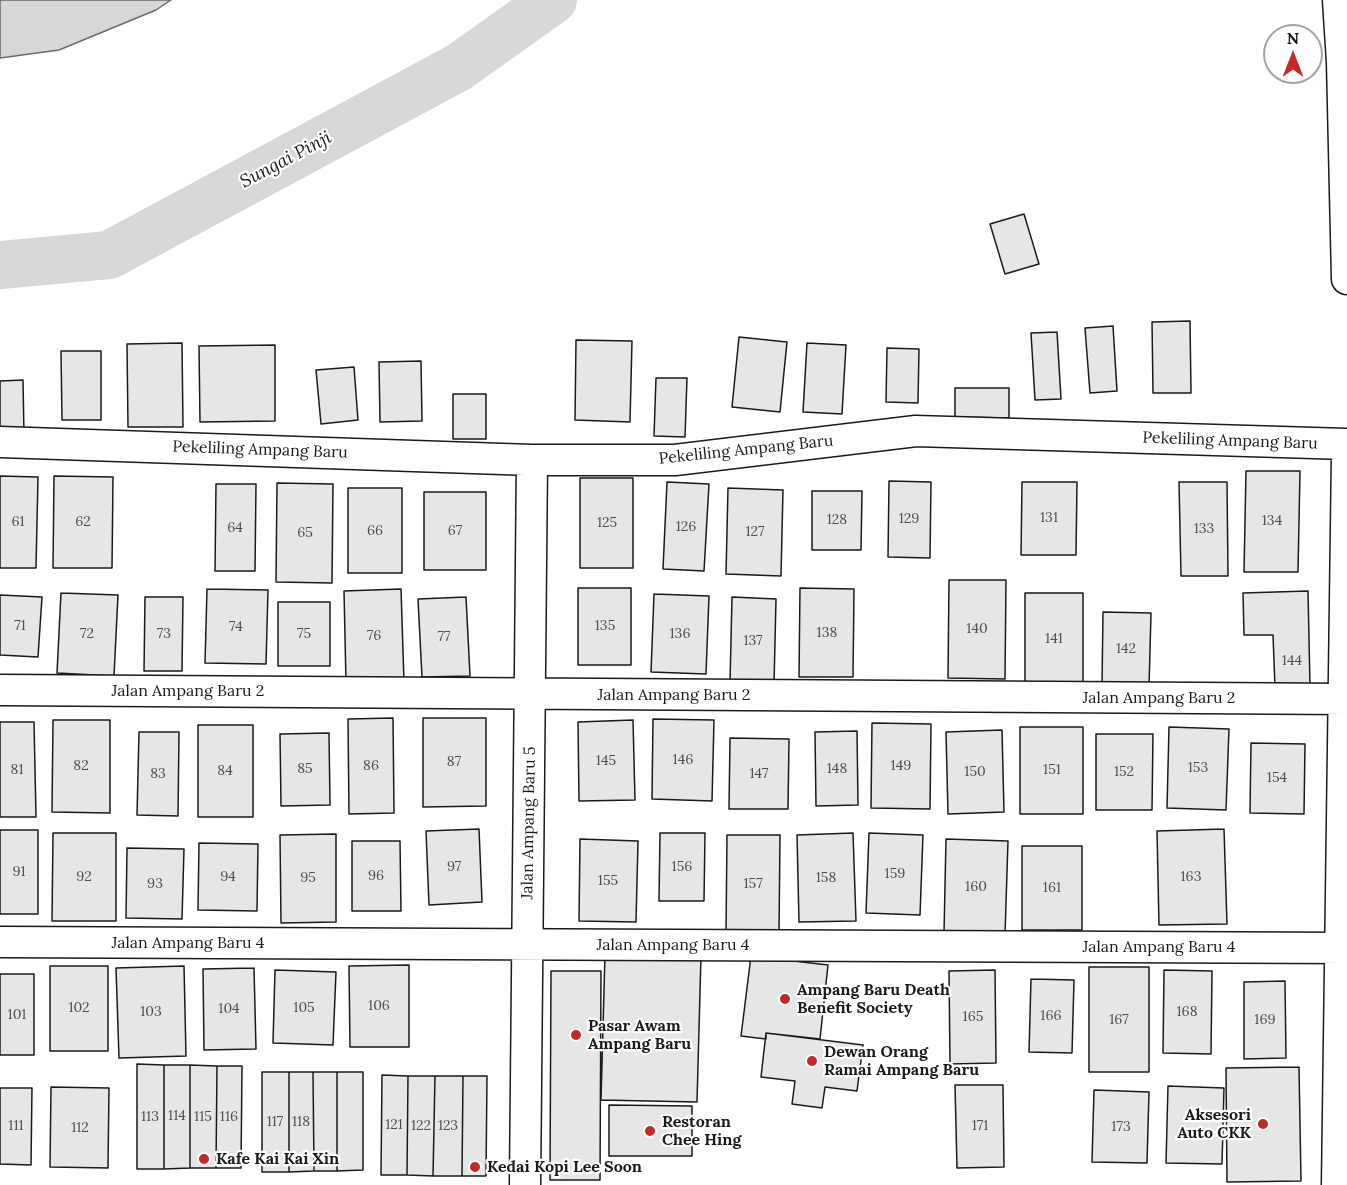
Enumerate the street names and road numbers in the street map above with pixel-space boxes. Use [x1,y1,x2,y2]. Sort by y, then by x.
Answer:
street label: Pekeliling Ampang Baru [1142,428,1318,454]
street label: Pekeliling Ampang Baru [658,431,834,469]
street label: Pekeliling Ampang Baru [172,437,348,463]
street label: Jalan Ampang Baru 2 [112,681,264,701]
street label: Jalan Ampang Baru 2 [598,685,750,705]
street label: Jalan Ampang Baru 2 [1083,688,1235,708]
street label: Jalan Ampang Baru 5 [518,746,540,900]
street label: Jalan Ampang Baru 4 [112,933,264,953]
street label: Jalan Ampang Baru 4 [597,935,749,955]
street label: Jalan Ampang Baru 4 [1083,937,1235,957]

